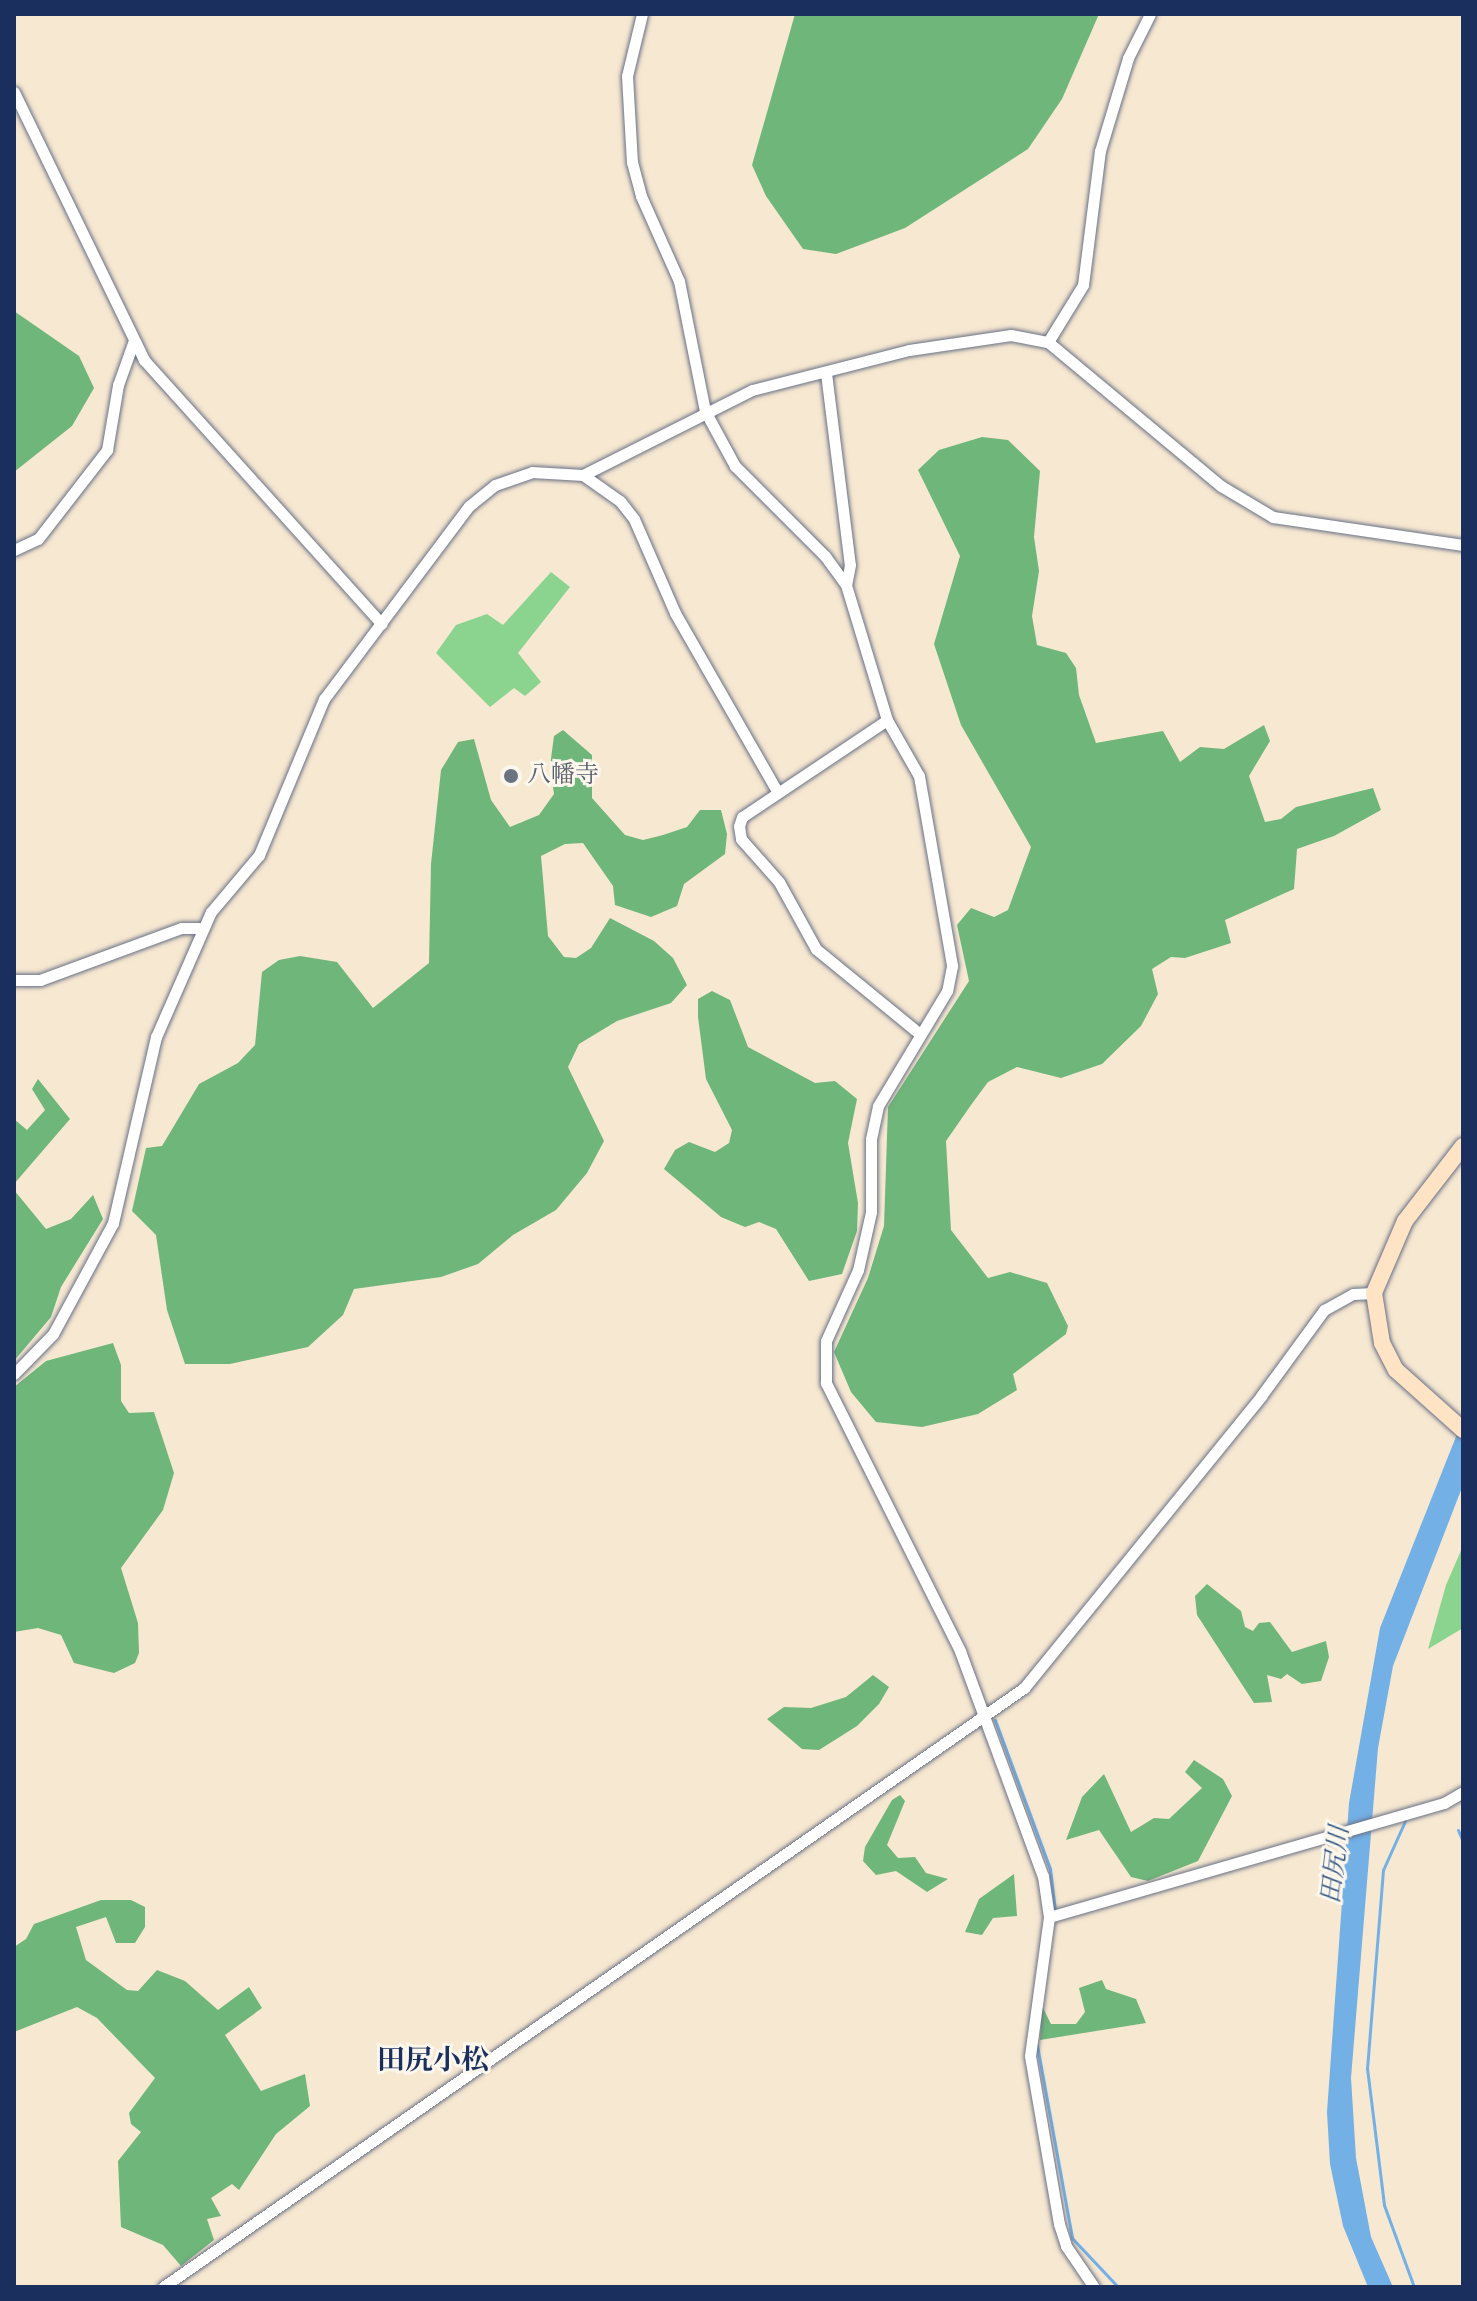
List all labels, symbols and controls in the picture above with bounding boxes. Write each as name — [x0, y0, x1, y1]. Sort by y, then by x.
place label: 八幡寺 — [527, 762, 599, 790]
marker: 八幡寺 — [502, 767, 520, 785]
water label: 田尻川 — [1316, 1824, 1356, 1906]
district label: 田尻小松 — [377, 2045, 489, 2079]

